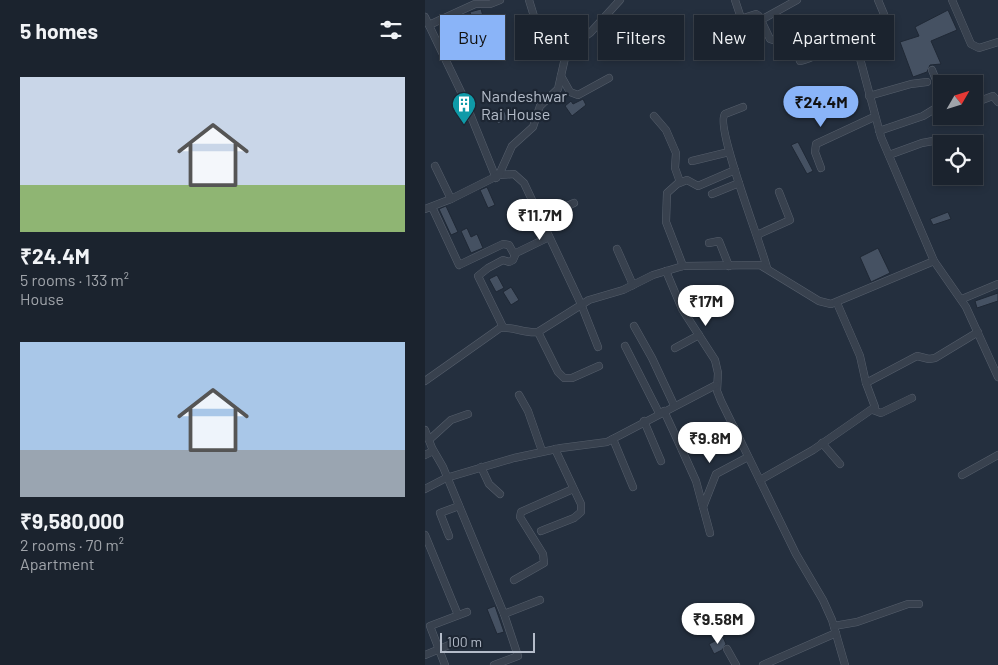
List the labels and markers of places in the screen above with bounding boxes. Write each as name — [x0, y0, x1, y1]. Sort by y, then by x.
place label: Nandeshwar Rai House — [481, 86, 567, 123]
pin: ₹24.4M — [780, 86, 862, 128]
building icon: Nandeshwar Rai House — [451, 91, 477, 125]
pin: ₹11.7M — [499, 198, 581, 241]
pin: ₹17M — [676, 284, 736, 327]
pin: ₹9.8M — [675, 422, 745, 464]
pin: ₹9.58M — [677, 602, 759, 645]

